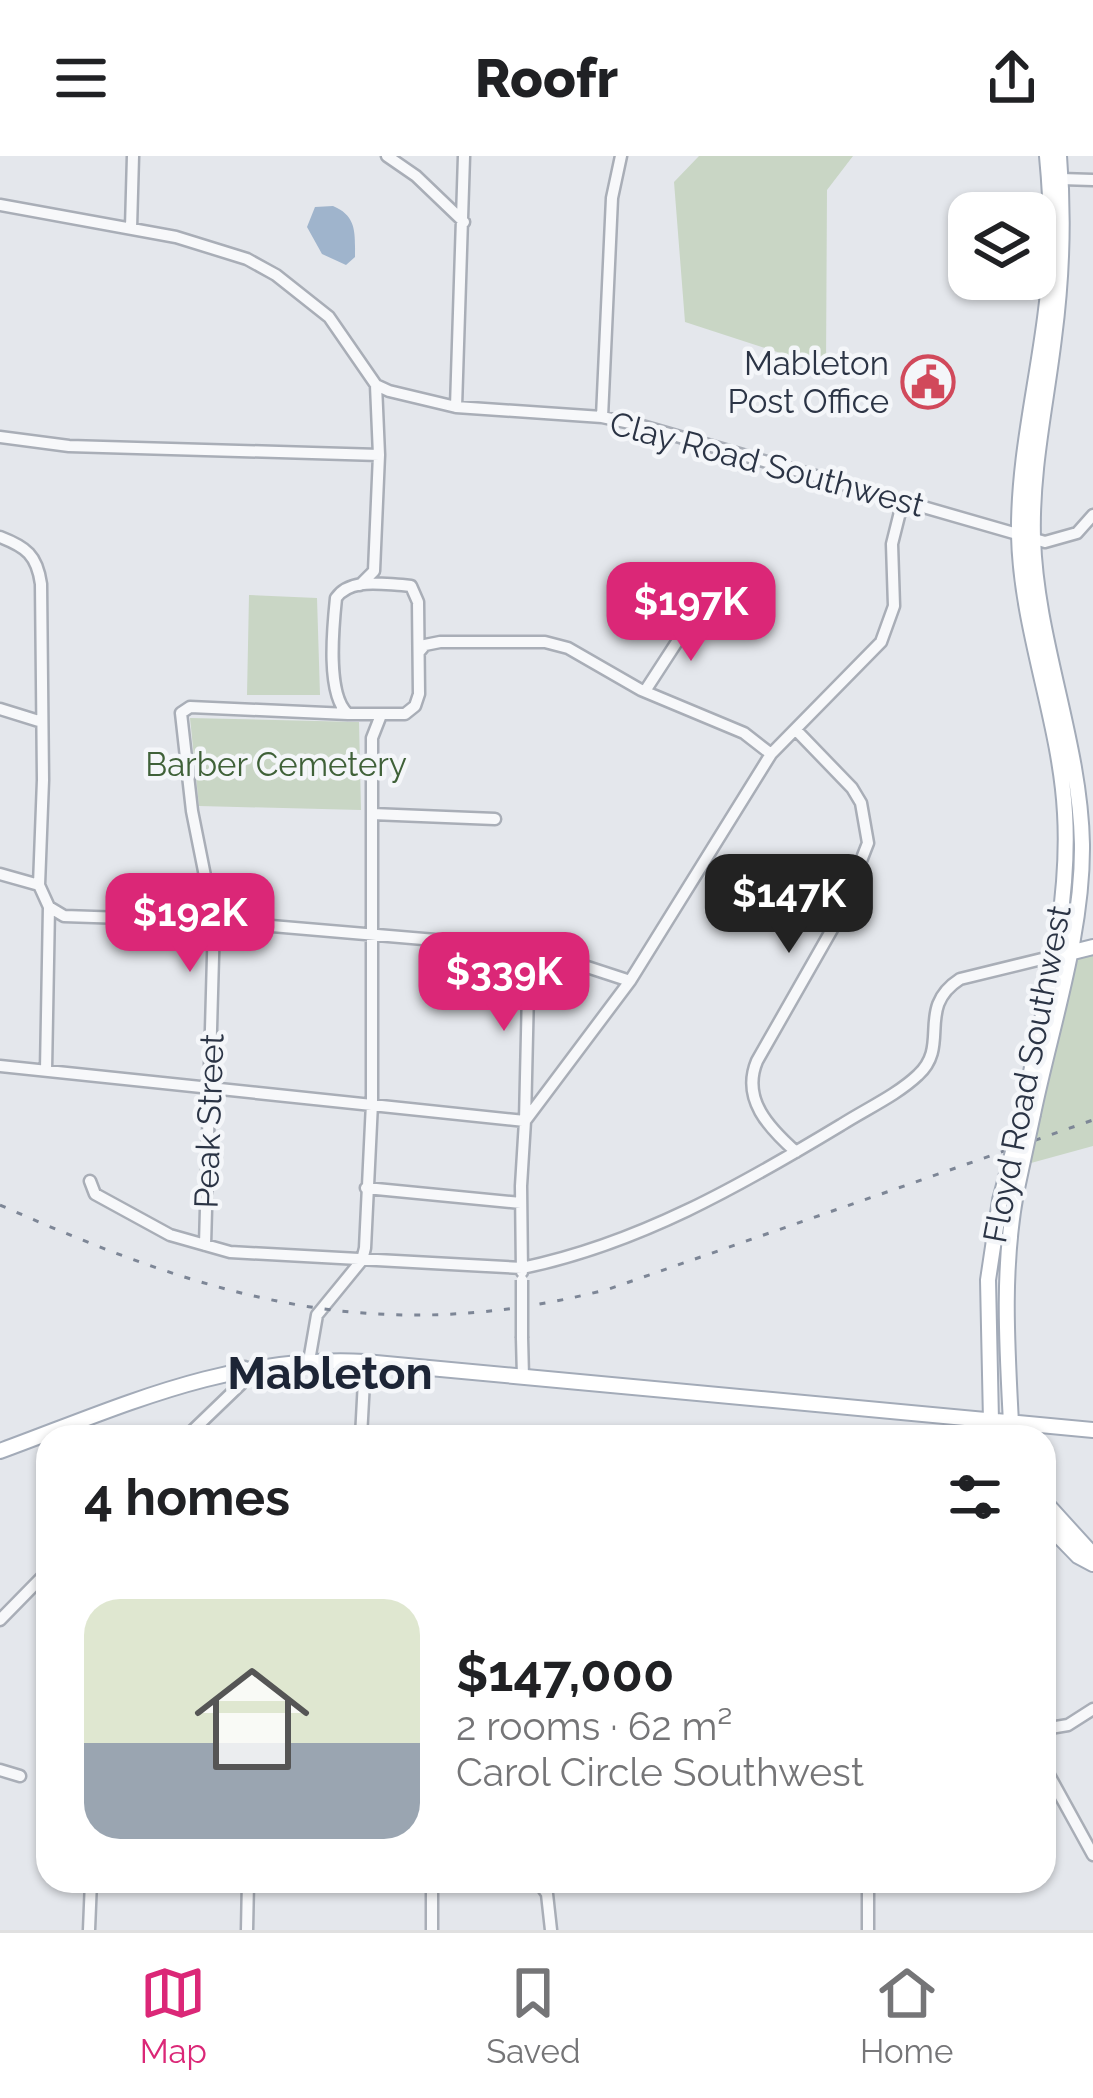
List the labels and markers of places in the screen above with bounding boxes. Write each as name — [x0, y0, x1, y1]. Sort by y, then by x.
place label: Mableton Post Office — [727, 344, 889, 421]
public building icon: Mableton Post Office — [900, 354, 956, 410]
pin: $197K — [607, 562, 775, 664]
pin: $147K — [705, 854, 873, 956]
pin: $192K — [106, 873, 274, 975]
pin: $339K — [420, 932, 588, 1034]

